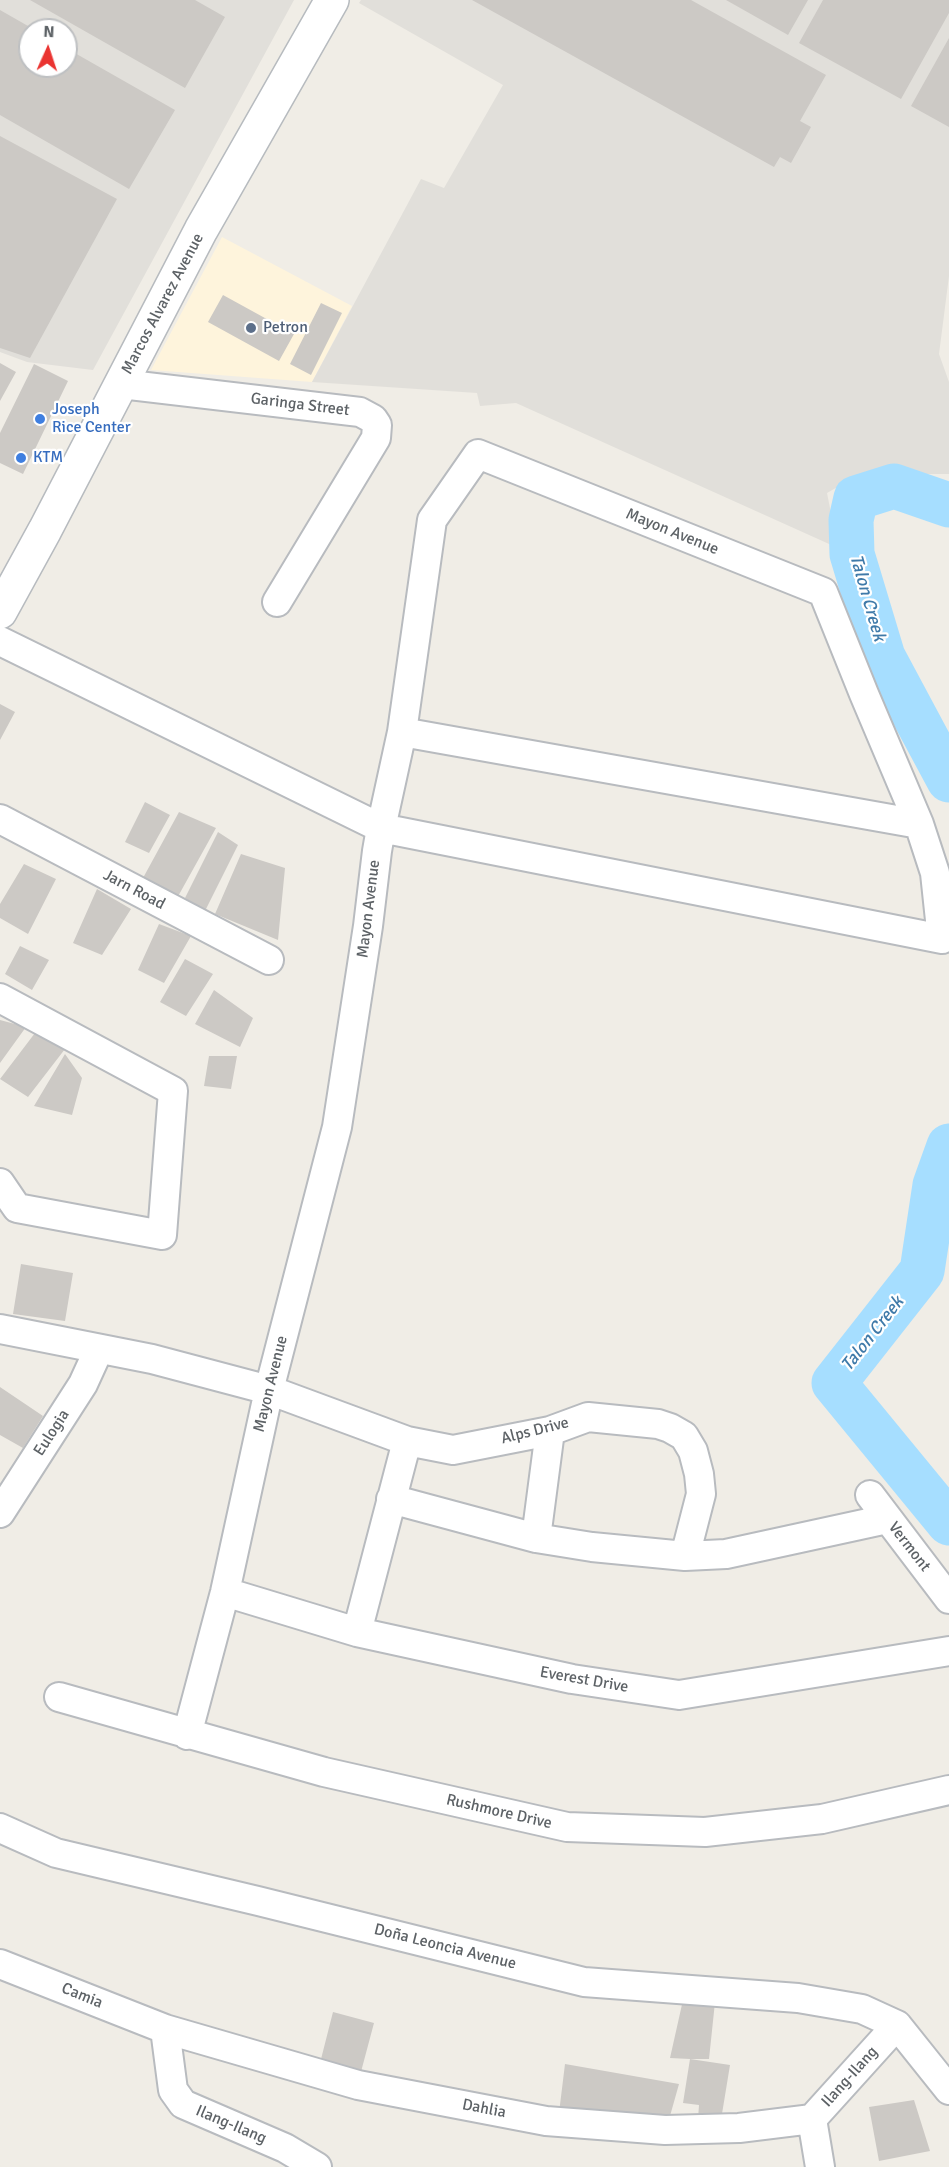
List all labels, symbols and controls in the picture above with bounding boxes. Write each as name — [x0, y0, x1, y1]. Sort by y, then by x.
north arrow — [18, 18, 78, 78]
text: N — [43, 22, 55, 42]
street label: Marcos Alvarez Avenue — [118, 230, 208, 378]
place label: Petron — [263, 318, 308, 338]
marker: Petron — [244, 321, 258, 335]
street label: Garinga Street — [250, 389, 350, 421]
place label: Joseph Rice Center — [52, 400, 131, 438]
marker: Joseph Rice Center — [33, 412, 47, 426]
place label: KTM — [33, 448, 63, 468]
marker: KTM — [14, 451, 28, 465]
street label: Mayon Avenue — [623, 505, 721, 559]
water label: Talon Creek — [844, 552, 890, 644]
street label: Mayon Avenue — [353, 859, 385, 959]
street label: Jarn Road — [100, 866, 168, 914]
water label: Talon Creek — [837, 1292, 909, 1376]
street label: Mayon Avenue — [250, 1334, 292, 1434]
street label: Eulogia — [30, 1406, 74, 1460]
street label: Alps Drive — [499, 1413, 571, 1449]
street label: Vermont — [884, 1518, 934, 1576]
street label: Everest Drive — [538, 1663, 630, 1697]
street label: Rushmore Drive — [444, 1791, 554, 1833]
street label: Doña Leoncia Avenue — [372, 1920, 518, 1974]
street label: Camia — [59, 1979, 105, 2013]
street label: Ilang-Ilang — [818, 2043, 882, 2111]
street label: Dahlia — [461, 2095, 507, 2123]
street label: Ilang-Ilang — [193, 2102, 269, 2148]

